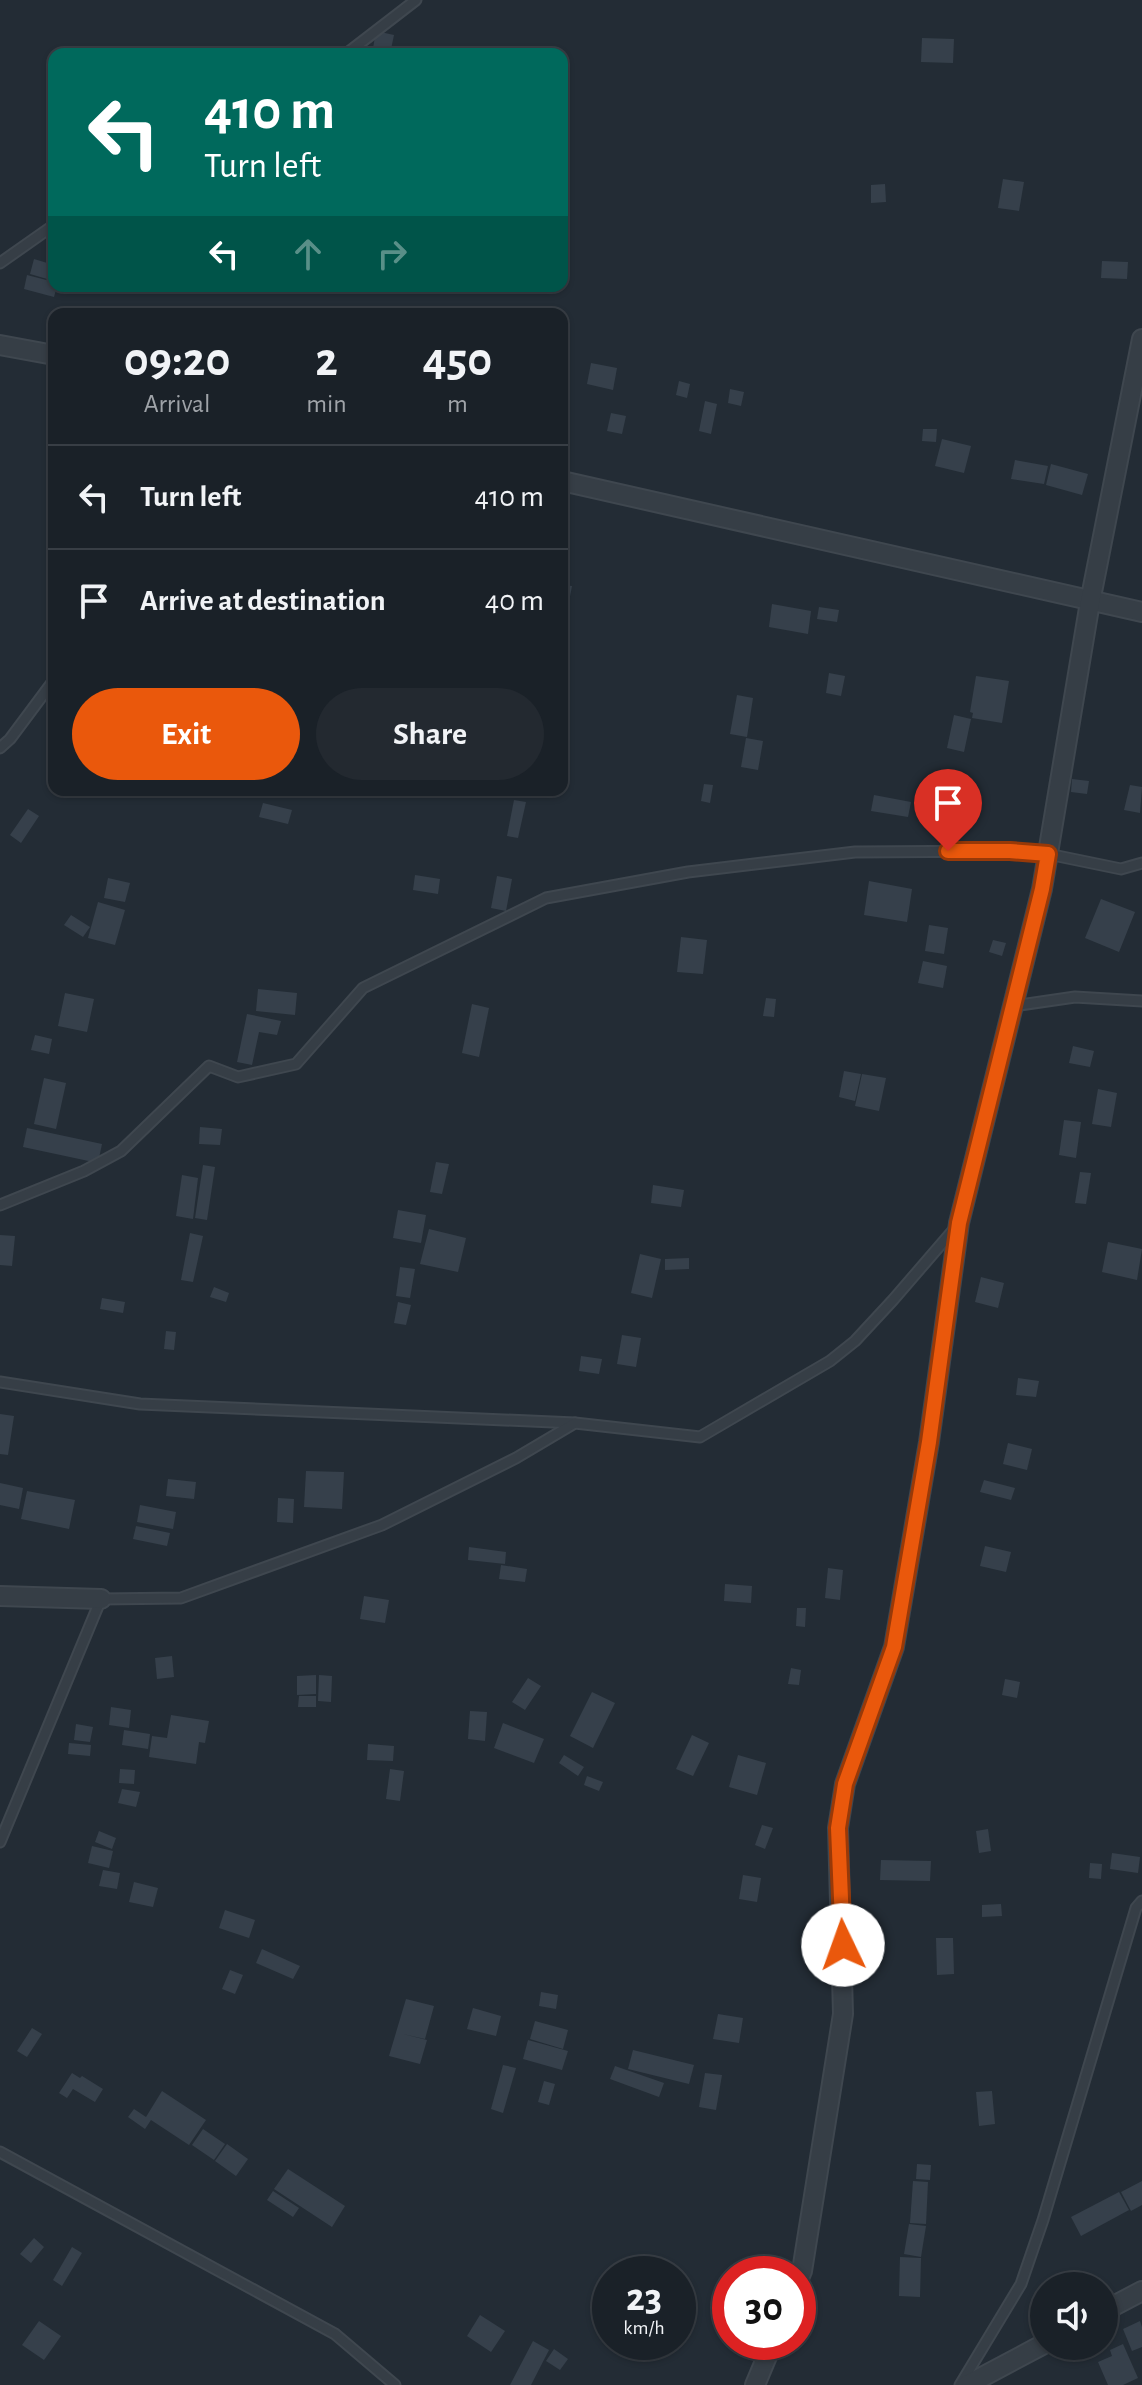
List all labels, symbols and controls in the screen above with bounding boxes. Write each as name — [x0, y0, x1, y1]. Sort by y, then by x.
icon: left — [72, 80, 176, 184]
text: 410 m — [204, 83, 335, 139]
text: Turn left — [204, 148, 321, 184]
icon: left — [202, 232, 246, 276]
icon: ahead — [286, 232, 330, 276]
icon: right — [370, 232, 414, 276]
text: 09:20 — [124, 337, 231, 385]
text: 2 — [315, 337, 338, 385]
text: 450 — [422, 337, 492, 385]
text: Arrival — [144, 391, 211, 417]
text: min — [306, 391, 347, 417]
text: m — [447, 391, 468, 417]
icon: left — [72, 475, 116, 519]
text: Turn left — [140, 482, 241, 512]
text: 410 m — [474, 482, 544, 512]
icon: arrive — [72, 579, 116, 623]
text: Arrive at destination — [140, 586, 386, 616]
text: 40 m — [485, 586, 544, 616]
button: Exit — [72, 688, 300, 780]
button: Share — [316, 688, 544, 780]
pin — [914, 769, 982, 851]
icon: arrive — [926, 781, 970, 825]
position arrow — [801, 1903, 885, 1987]
speed limit sign: 30 — [712, 2256, 816, 2360]
map controls — [1030, 2272, 1118, 2360]
button: sound — [1030, 2272, 1118, 2360]
text: 23 — [626, 2278, 662, 2318]
text: km/h — [623, 2318, 665, 2338]

